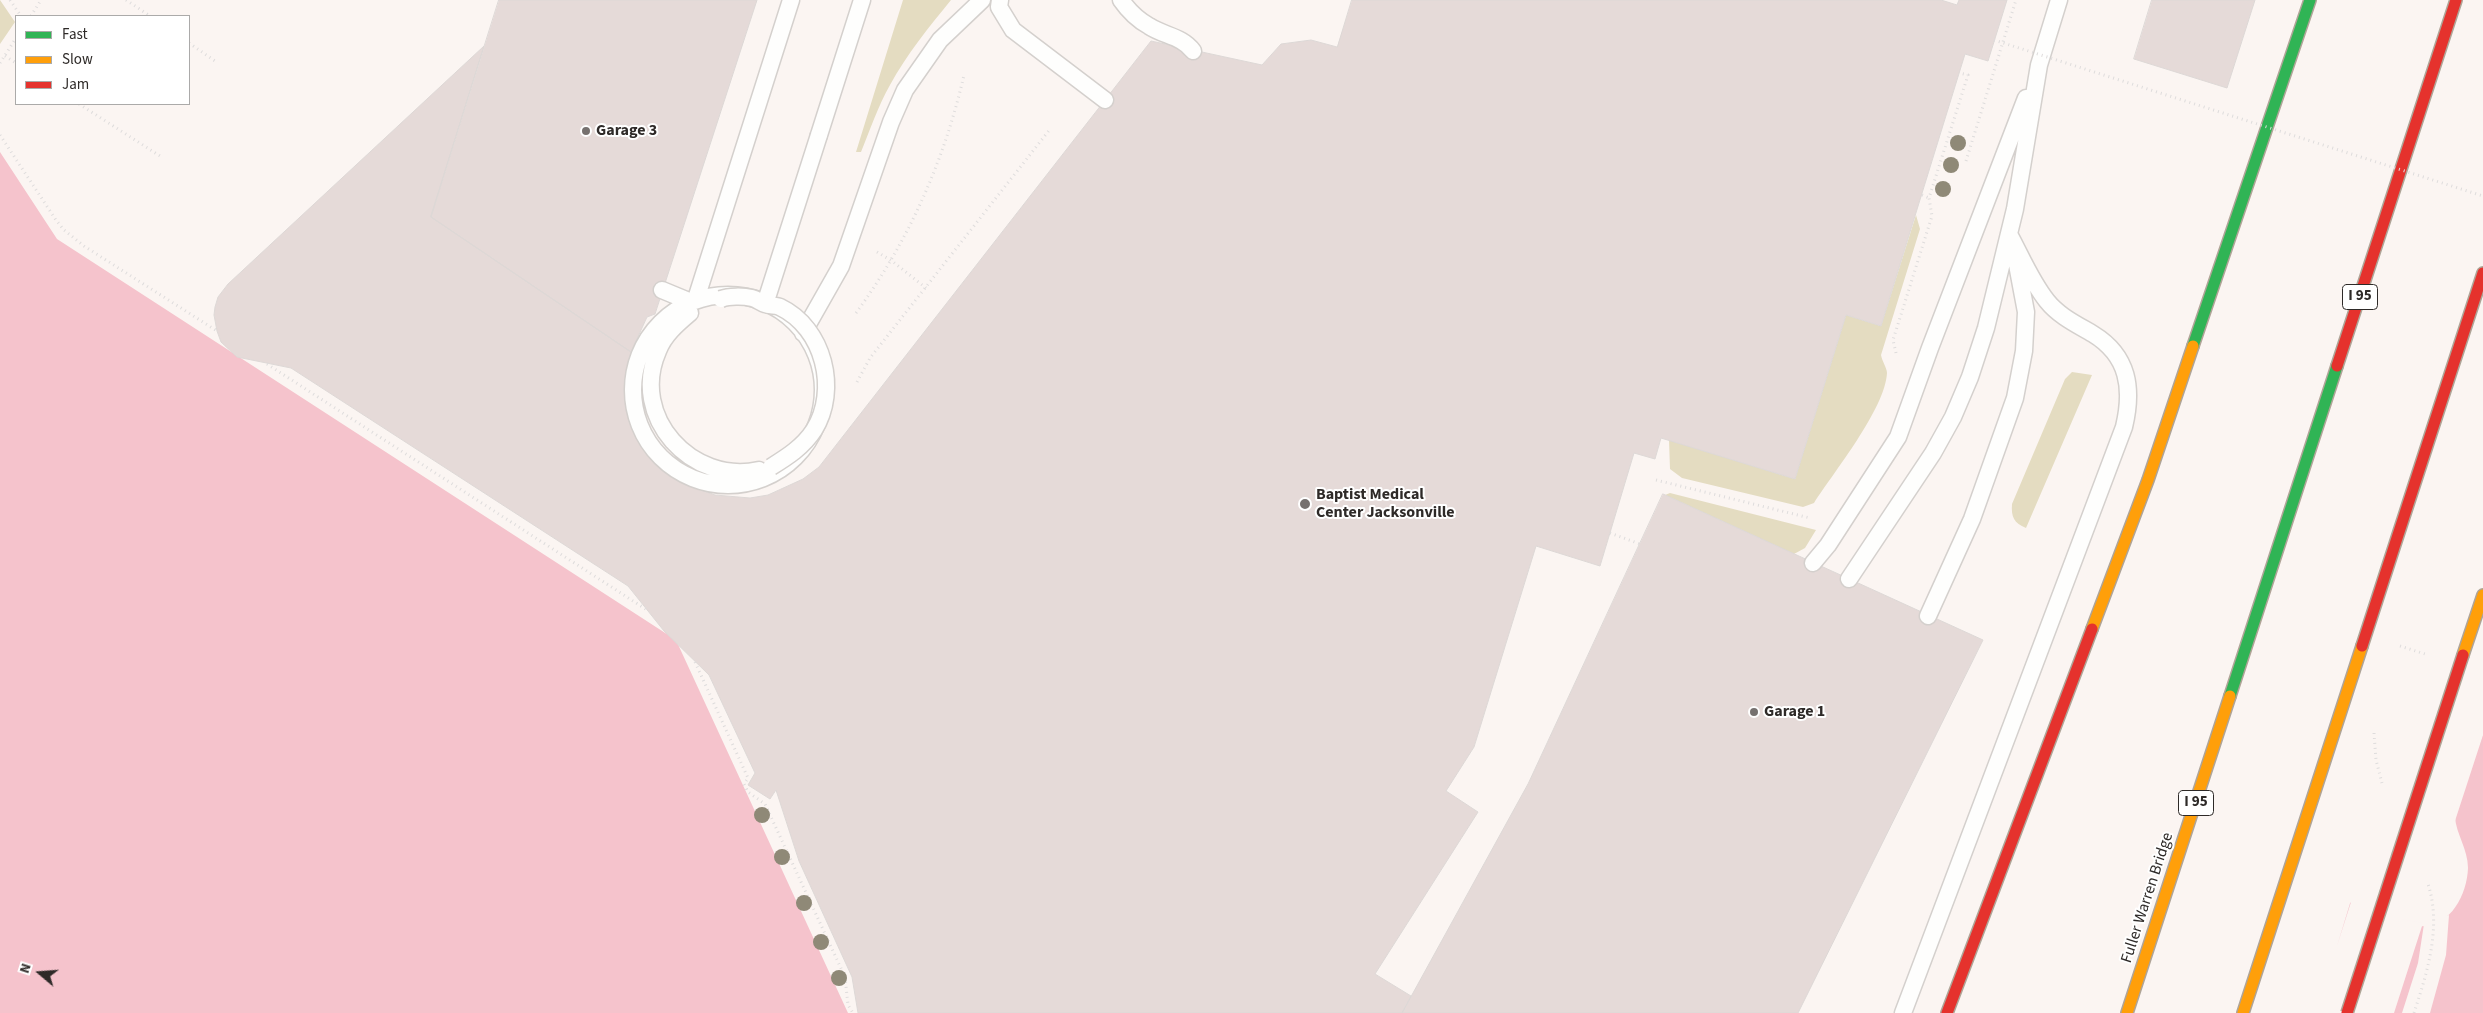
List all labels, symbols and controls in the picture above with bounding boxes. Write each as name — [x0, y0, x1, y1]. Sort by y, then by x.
legend — [15, 15, 190, 105]
text: Fast — [62, 24, 88, 45]
text: Slow — [62, 49, 93, 70]
text: Jam — [62, 74, 89, 95]
place label: Garage 3 — [596, 121, 657, 141]
marker: Garage 3 — [580, 125, 592, 137]
road number: I 95 — [2342, 284, 2378, 310]
place label: Baptist Medical Center Jacksonville — [1316, 485, 1455, 523]
marker: Baptist Medical Center Jacksonville — [1298, 497, 1312, 511]
place label: Garage 1 — [1764, 702, 1825, 722]
marker: Garage 1 — [1748, 706, 1760, 718]
road number: I 95 — [2178, 790, 2214, 816]
street label: Fuller Warren Bridge — [2118, 830, 2178, 966]
north arrow — [15, 948, 65, 998]
text: N — [15, 961, 37, 976]

